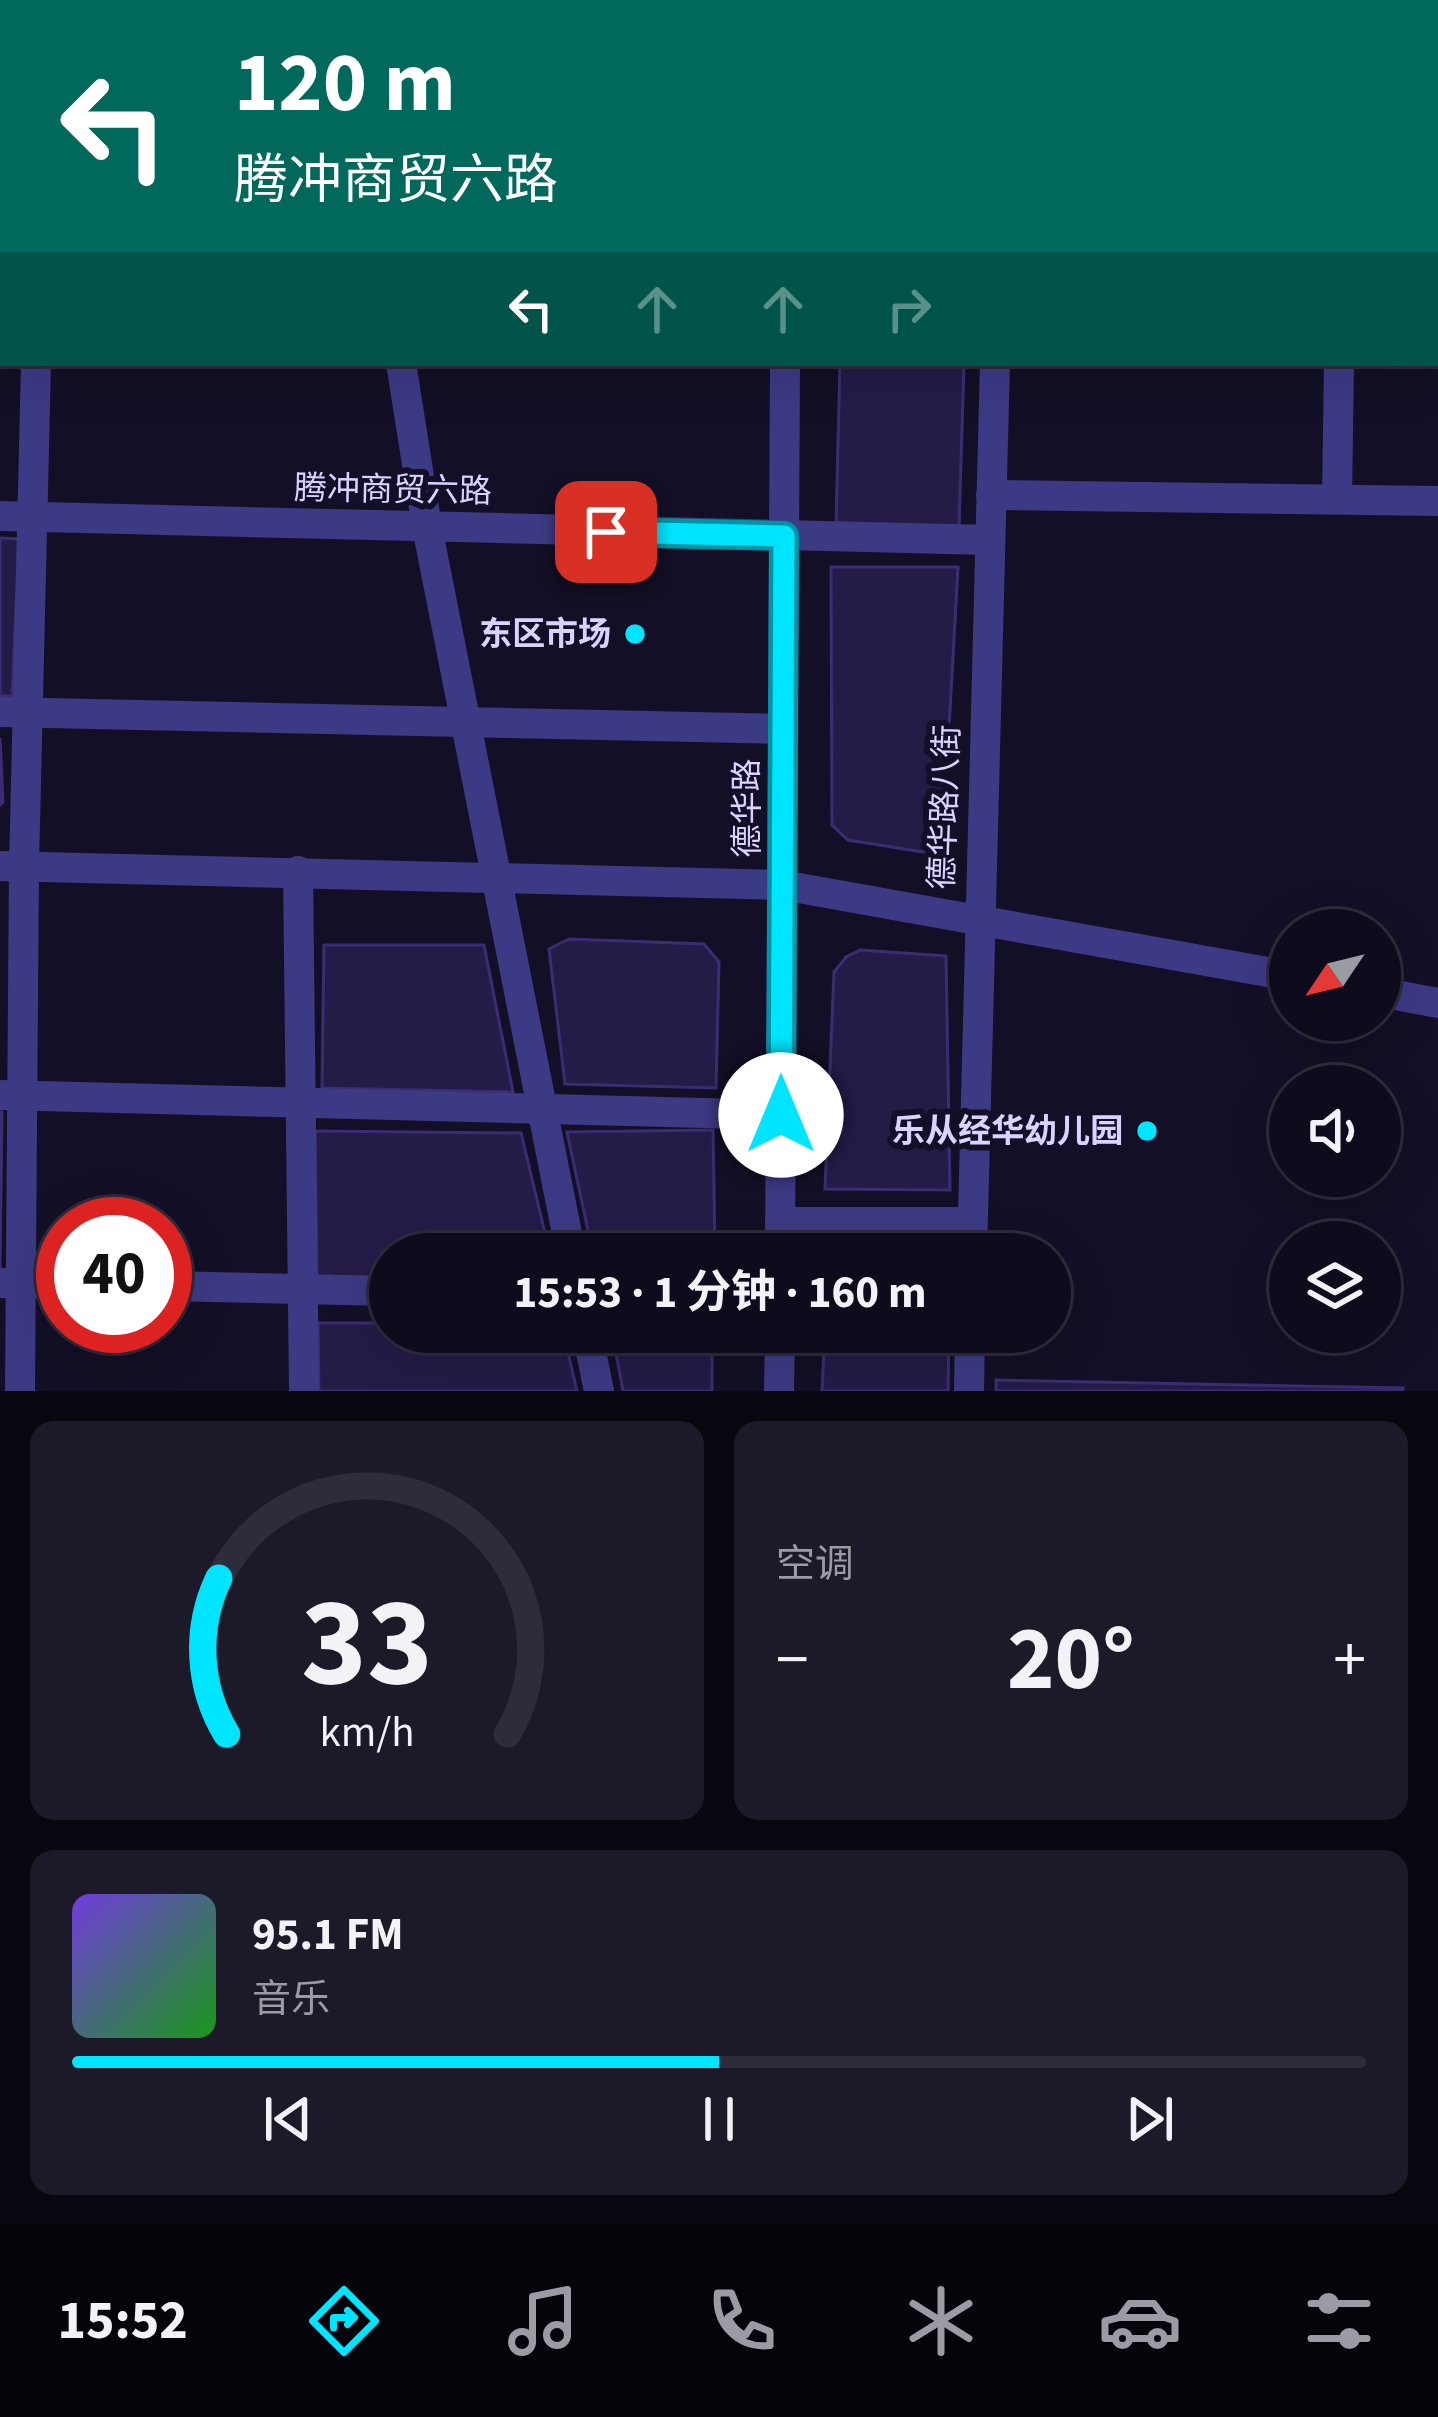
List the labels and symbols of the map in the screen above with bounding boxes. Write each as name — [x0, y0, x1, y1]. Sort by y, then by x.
street label: 腾冲商贸六路 — [294, 465, 492, 515]
pin — [555, 481, 657, 583]
place label: 东区市场 — [479, 611, 611, 658]
marker: 东区市场 — [622, 621, 648, 647]
street label: 德华路八街 — [919, 724, 971, 890]
street label: 德华路 — [724, 759, 771, 858]
north arrow — [1269, 909, 1401, 1041]
position arrow — [718, 1052, 844, 1178]
place label: 乐从经华幼儿园 — [892, 1108, 1123, 1155]
marker: 乐从经华幼儿园 — [1134, 1118, 1160, 1144]
speed limit sign: 40 — [36, 1197, 192, 1353]

